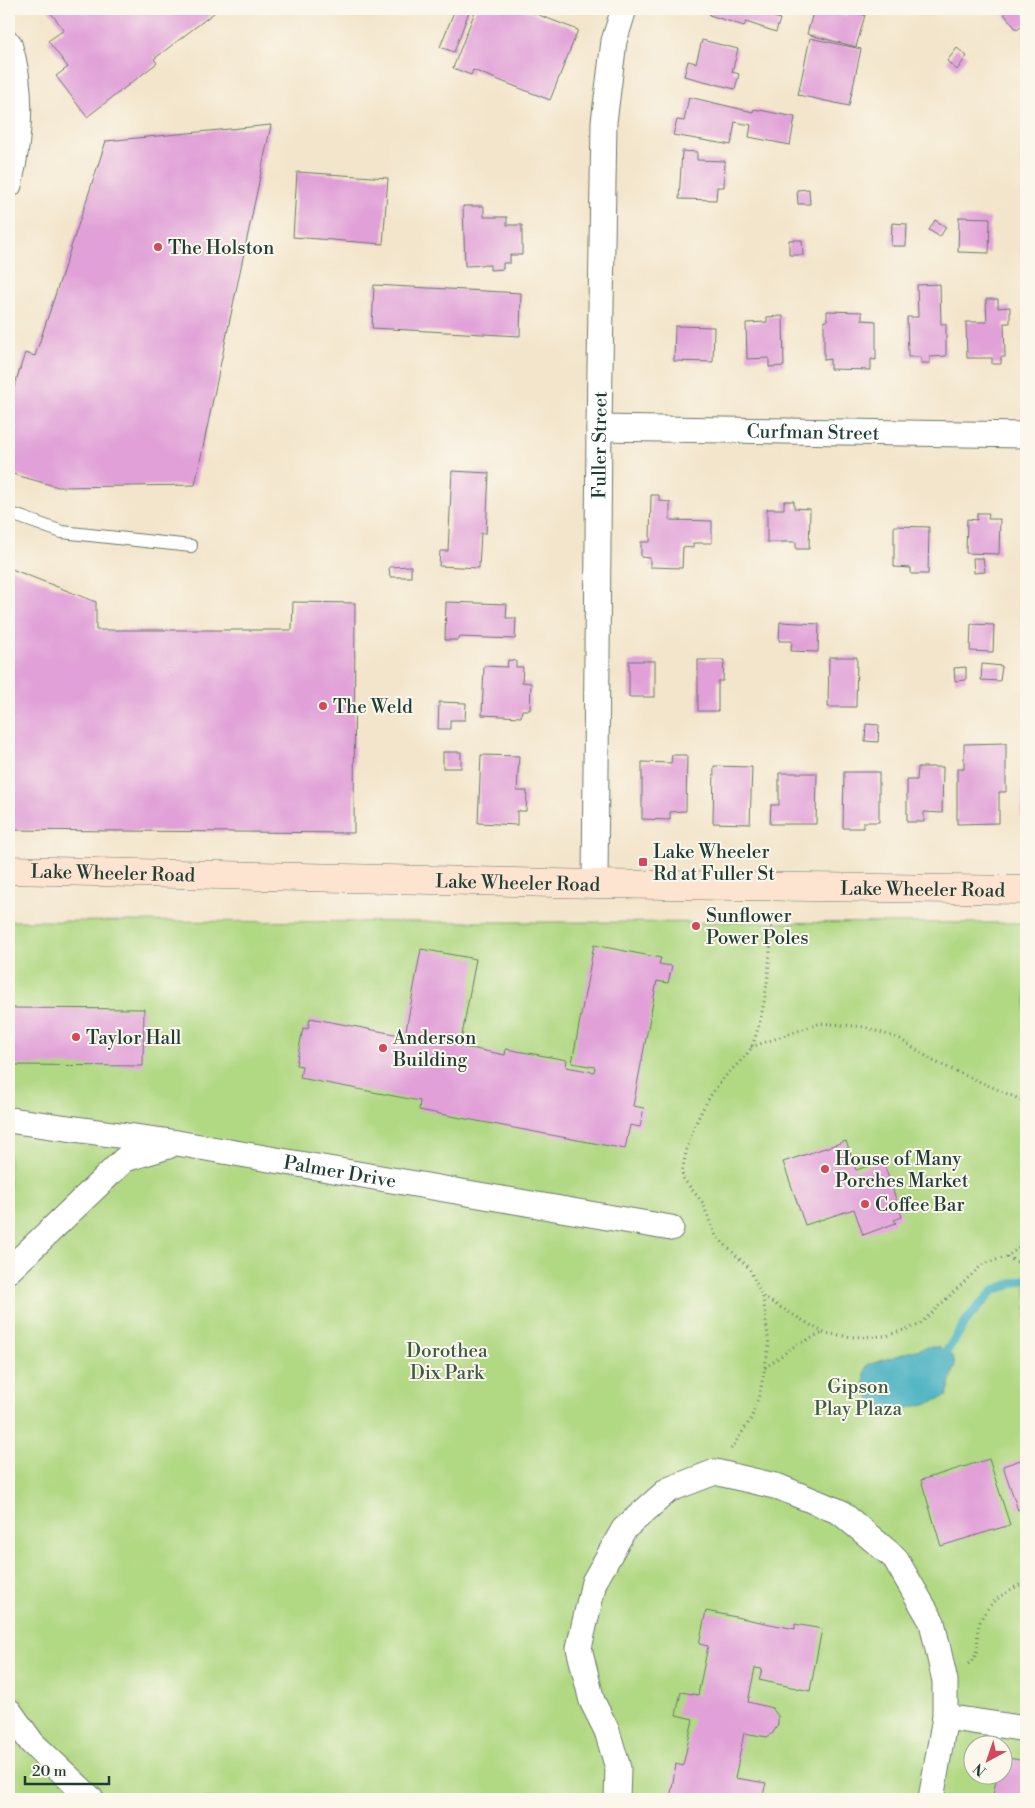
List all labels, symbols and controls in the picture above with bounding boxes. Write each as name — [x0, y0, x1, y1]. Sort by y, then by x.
place label: The Holston — [168, 236, 274, 260]
marker: The Holston — [152, 241, 164, 253]
street label: Fuller Street — [587, 391, 613, 499]
street label: Curfman Street — [746, 419, 880, 446]
place label: The Weld — [333, 695, 413, 719]
marker: The Weld — [317, 700, 329, 712]
place label: Lake Wheeler Rd at Fuller St — [653, 840, 775, 886]
marker: Lake Wheeler Rd at Fuller St — [637, 856, 649, 868]
street label: Lake Wheeler Road — [30, 860, 196, 887]
street label: Lake Wheeler Road — [435, 869, 601, 897]
street label: Lake Wheeler Road — [840, 876, 1006, 903]
place label: Sunflower Power Poles — [706, 904, 809, 950]
marker: Sunflower Power Poles — [690, 920, 702, 932]
place label: Taylor Hall — [86, 1026, 182, 1050]
place label: Anderson Building — [392, 1026, 476, 1072]
marker: Taylor Hall — [70, 1031, 82, 1043]
marker: Anderson Building — [377, 1042, 389, 1054]
place label: House of Many Porches Market — [835, 1147, 969, 1193]
street label: Palmer Drive — [282, 1151, 398, 1194]
marker: House of Many Porches Market — [819, 1163, 831, 1175]
place label: Coffee Bar — [875, 1193, 965, 1217]
marker: Coffee Bar — [859, 1198, 871, 1210]
park label: Dorothea Dix Park — [406, 1339, 488, 1385]
park label: Gipson Play Plaza — [814, 1375, 902, 1421]
north arrow — [962, 1736, 1012, 1786]
scale bar — [25, 1753, 109, 1785]
text: N — [970, 1759, 990, 1780]
text: 20 m — [32, 1762, 67, 1781]

